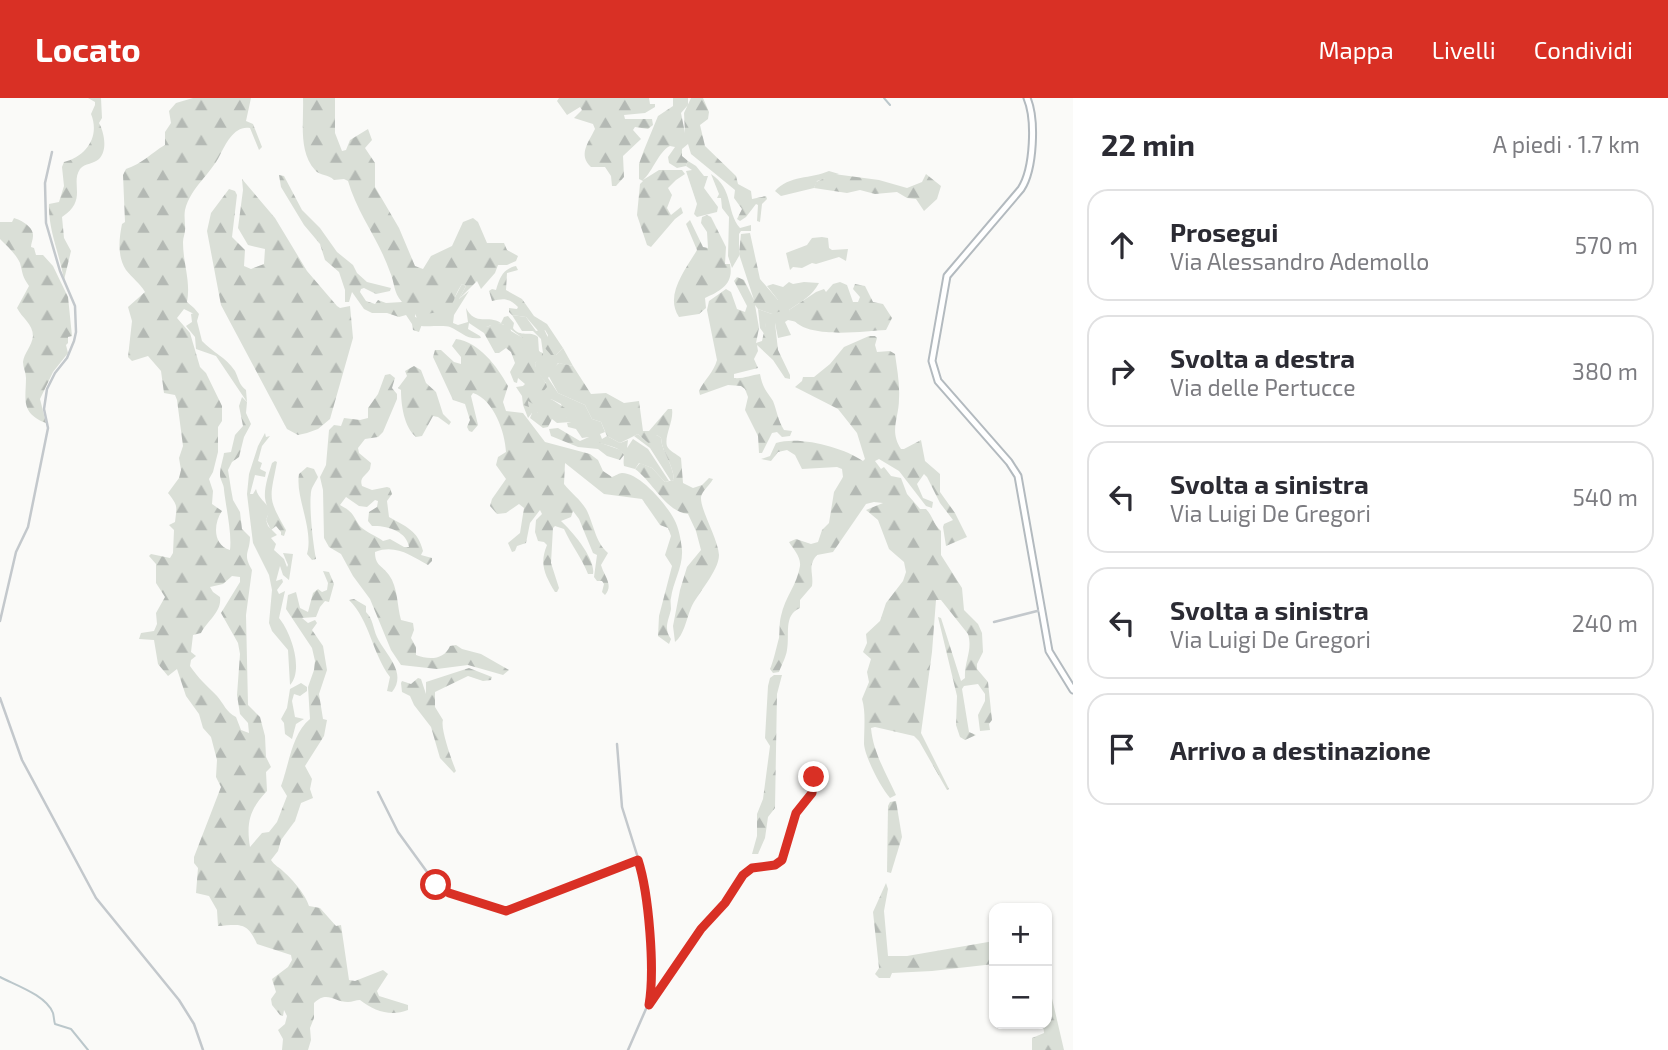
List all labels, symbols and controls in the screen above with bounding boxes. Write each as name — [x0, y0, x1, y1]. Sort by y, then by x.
text: Locato — [35, 29, 141, 69]
text: Mappa — [1318, 35, 1394, 64]
text: Livelli — [1432, 35, 1496, 64]
text: Condividi — [1534, 35, 1633, 64]
text: 22 min — [1101, 126, 1195, 162]
text: A piedi · 1.7 km — [1493, 130, 1640, 158]
text: Prosegui — [1170, 216, 1278, 247]
icon: ahead — [1103, 226, 1141, 264]
text: 570 m — [1575, 231, 1638, 259]
text: Via Alessandro Ademollo — [1170, 247, 1429, 275]
text: Svolta a destra — [1170, 342, 1355, 373]
icon: right — [1103, 352, 1141, 390]
text: 380 m — [1572, 357, 1638, 385]
text: Via delle Pertucce — [1170, 373, 1356, 401]
text: Svolta a sinistra — [1170, 468, 1369, 499]
icon: left — [1103, 478, 1141, 516]
text: 540 m — [1572, 483, 1638, 511]
text: Via Luigi De Gregori — [1170, 499, 1371, 527]
text: Svolta a sinistra — [1170, 594, 1369, 625]
icon: left — [1103, 604, 1141, 642]
text: 240 m — [1572, 609, 1638, 637]
text: Via Luigi De Gregori — [1170, 625, 1371, 653]
icon: arrive — [1103, 730, 1141, 768]
text: Arrivo a destinazione — [1170, 734, 1431, 765]
route end — [798, 761, 829, 792]
route start — [420, 869, 451, 900]
map controls — [989, 903, 1052, 1029]
button: + — [989, 903, 1052, 966]
button: − — [989, 966, 1052, 1029]

